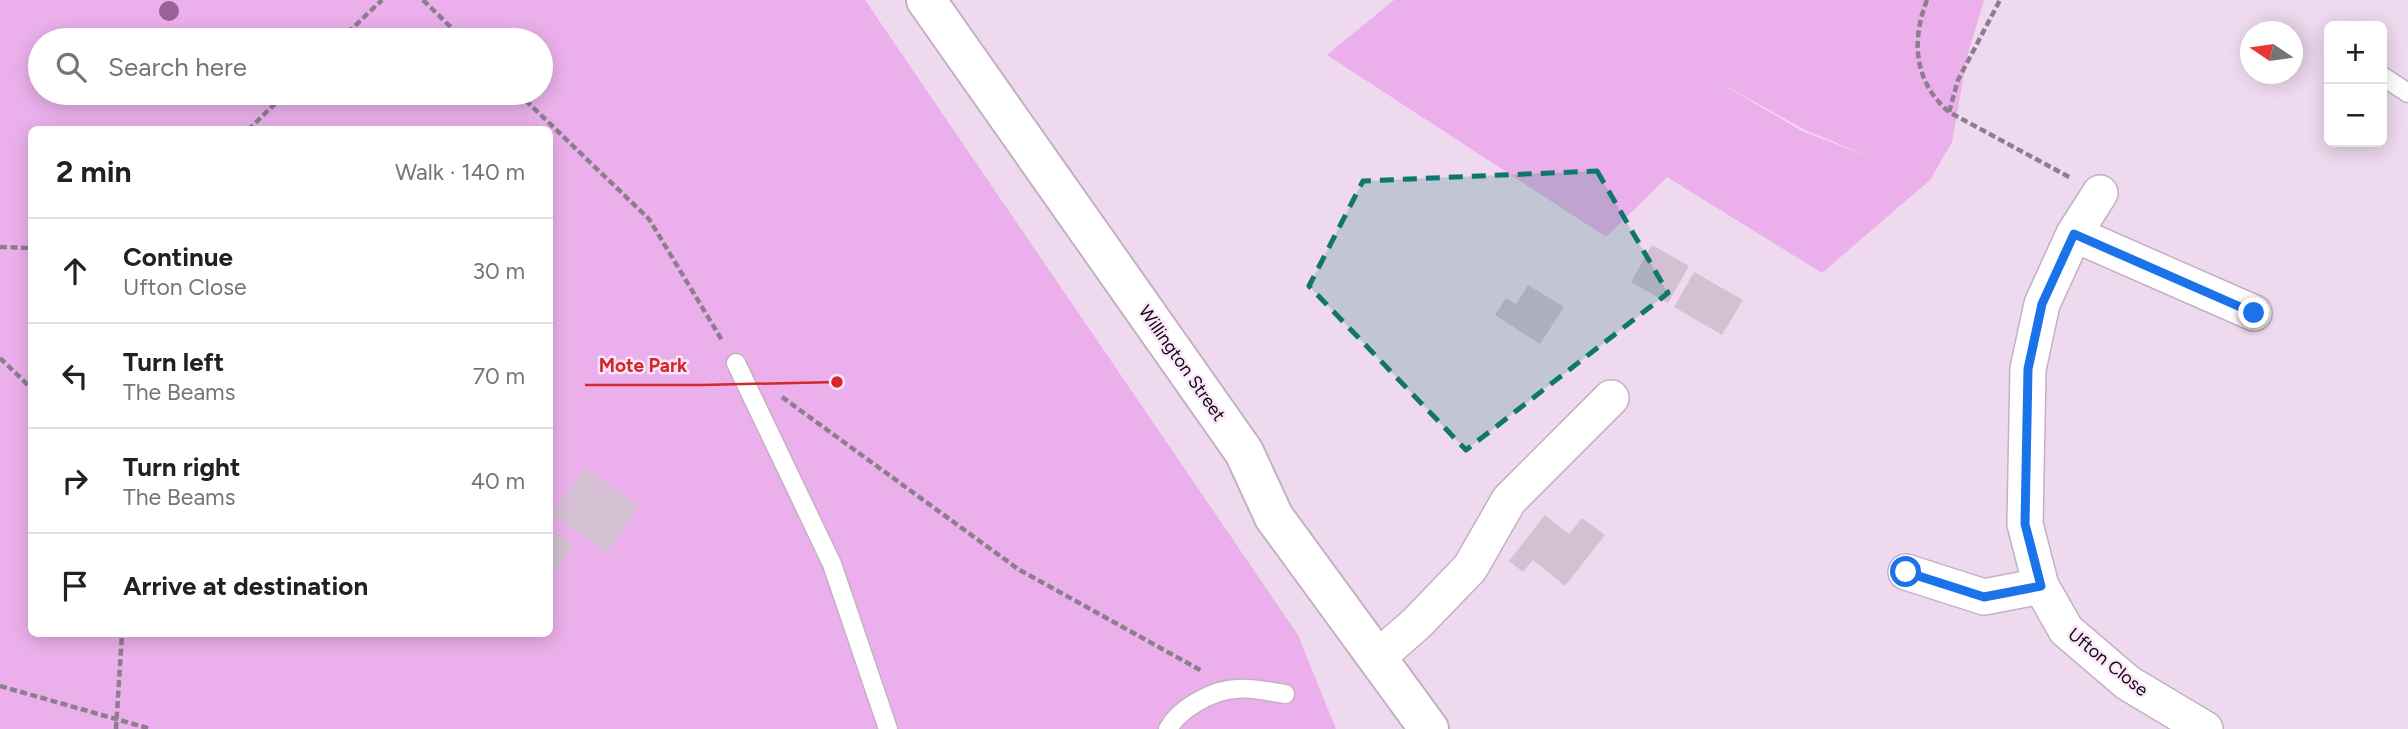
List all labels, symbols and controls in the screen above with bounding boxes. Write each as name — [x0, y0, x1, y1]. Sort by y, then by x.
north arrow — [2240, 21, 2303, 84]
map controls — [2324, 21, 2387, 147]
button: + — [2324, 21, 2387, 84]
search box — [28, 28, 553, 105]
icon: search — [52, 48, 90, 86]
text: Search here — [108, 51, 247, 83]
button: − — [2324, 84, 2387, 147]
text: 2 min — [56, 153, 132, 190]
text: Walk · 140 m — [395, 158, 525, 186]
text: Continue — [123, 241, 233, 273]
icon: ahead — [56, 252, 94, 290]
text: 30 m — [472, 257, 525, 285]
text: Ufton Close — [123, 273, 247, 301]
route end — [2238, 297, 2269, 328]
street label: Willington Street — [1134, 301, 1230, 425]
callout: Mote Park — [585, 345, 701, 385]
text: Turn left — [123, 346, 224, 378]
text: Mote Park — [599, 354, 688, 377]
icon: left — [56, 357, 94, 395]
text: 70 m — [473, 362, 525, 390]
text: The Beams — [123, 378, 235, 406]
text: Turn right — [123, 451, 240, 483]
icon: right — [56, 462, 94, 500]
text: 40 m — [471, 467, 525, 495]
text: The Beams — [123, 483, 235, 511]
route start — [1890, 556, 1921, 587]
icon: arrive — [56, 567, 94, 605]
text: Arrive at destination — [123, 570, 368, 602]
street label: Ufton Close — [2064, 623, 2153, 701]

